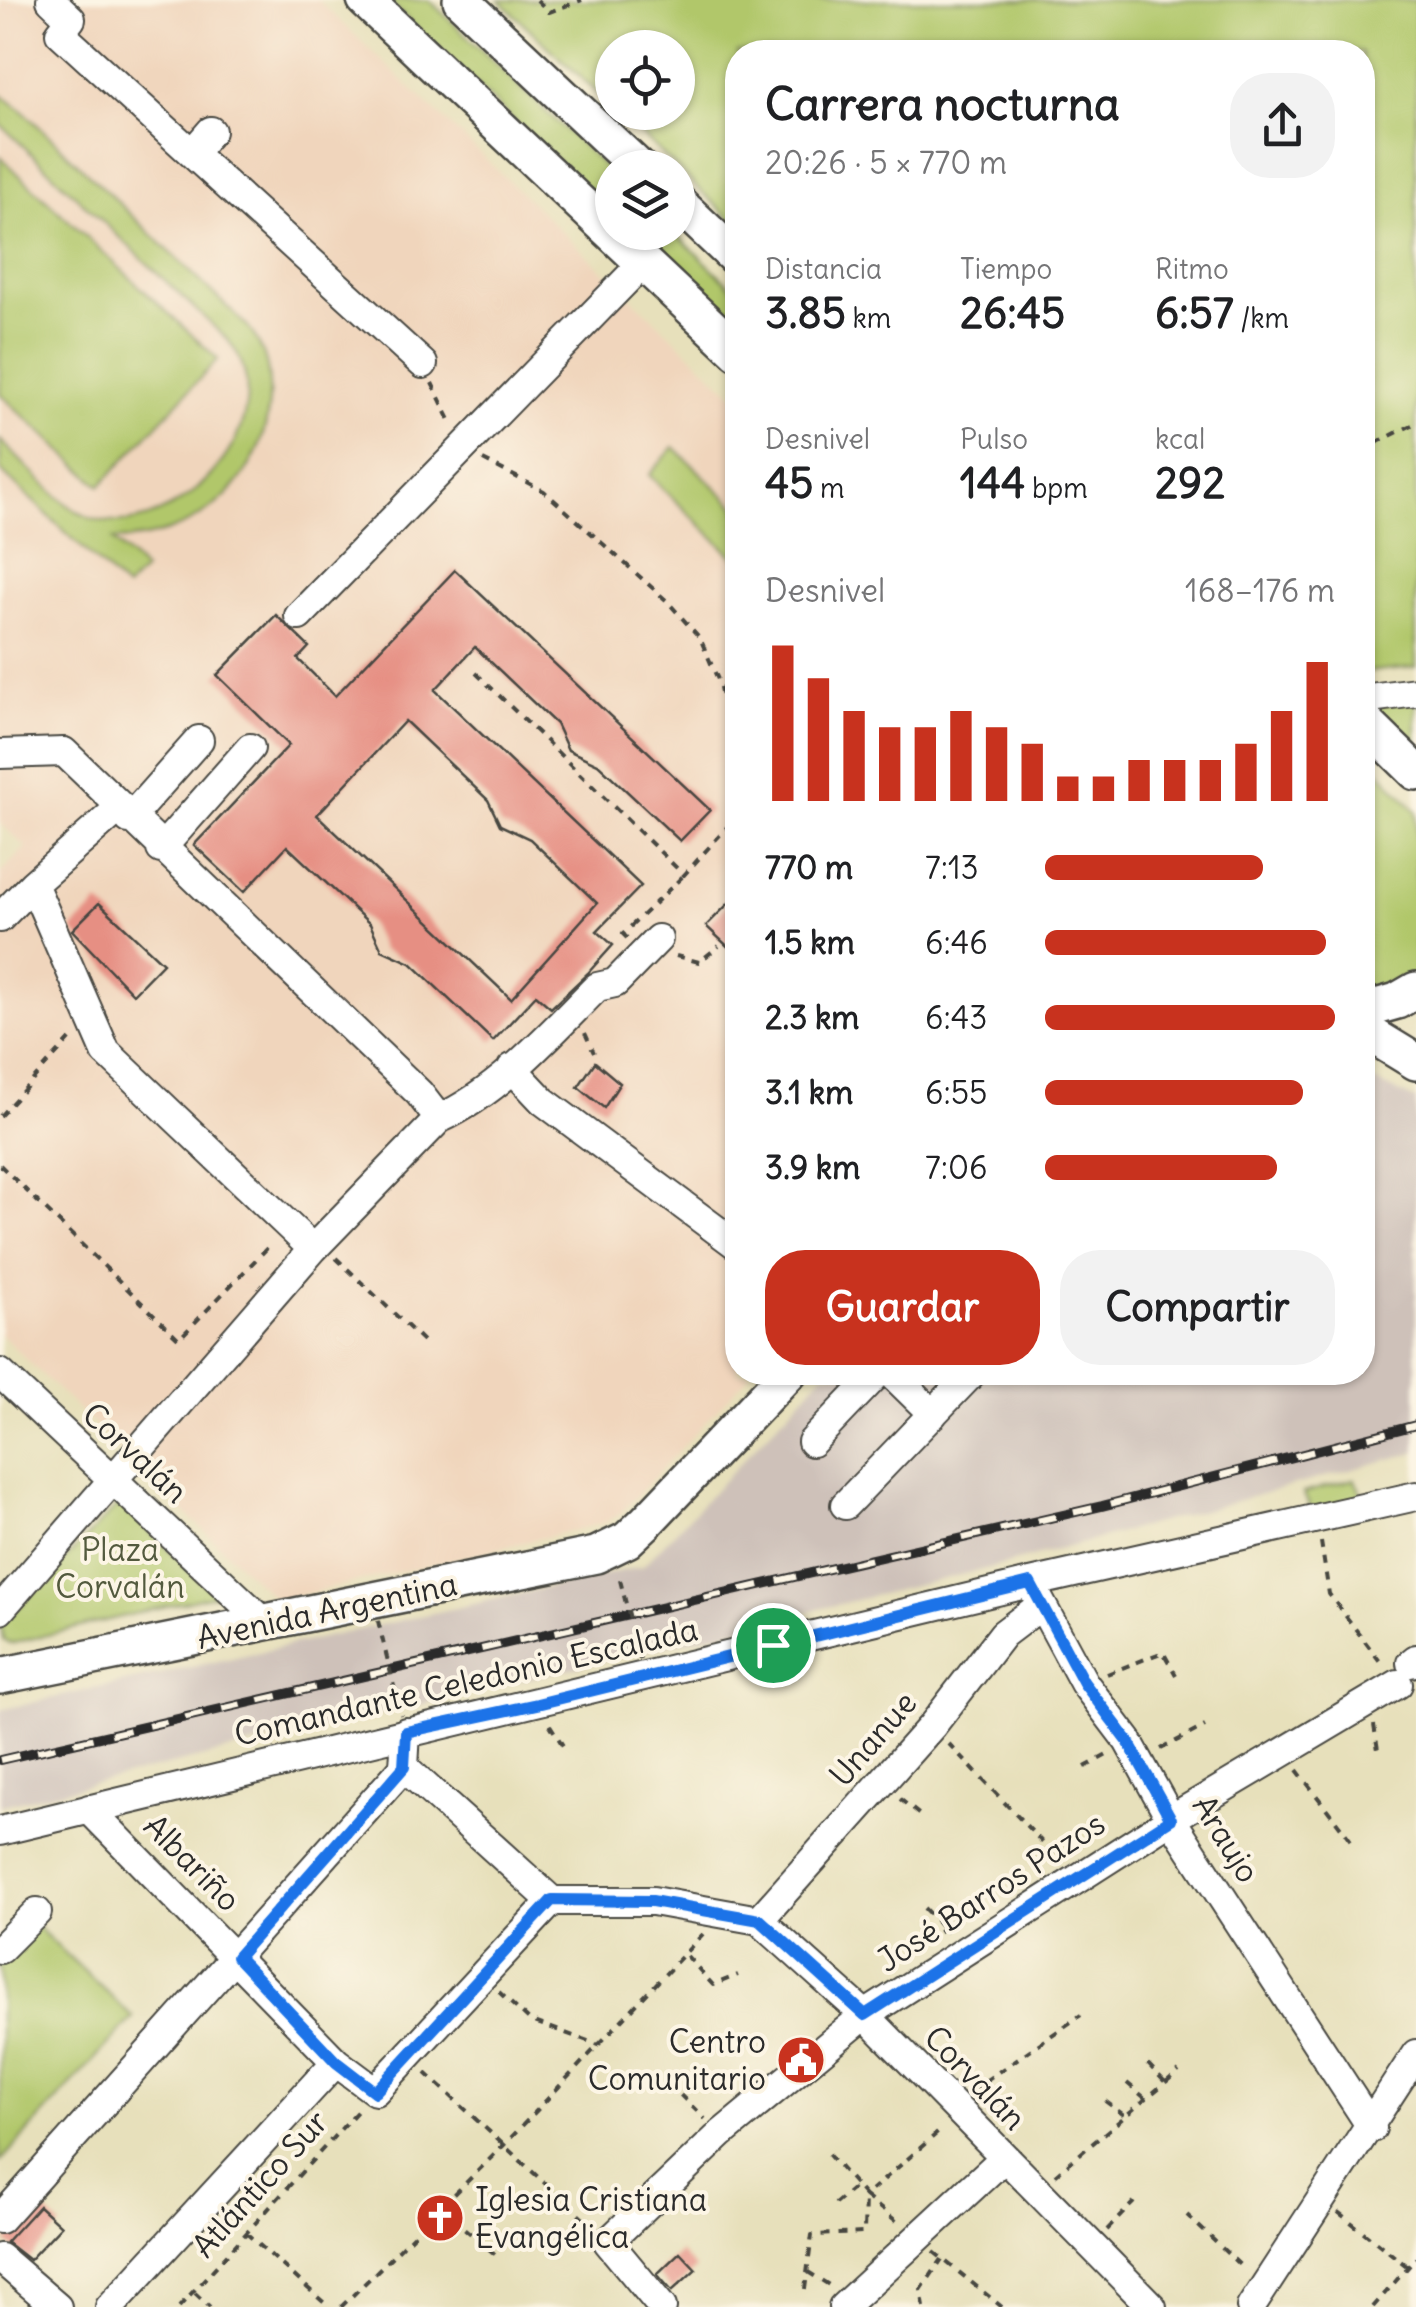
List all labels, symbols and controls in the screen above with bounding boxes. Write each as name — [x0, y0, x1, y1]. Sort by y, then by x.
map controls — [595, 30, 695, 250]
button: locate — [595, 30, 695, 130]
button: share — [1230, 73, 1335, 178]
text: Carrera nocturna — [765, 76, 1120, 132]
text: 20:26 · 5 × 770 m — [765, 142, 1007, 183]
button: layers — [595, 150, 695, 250]
text: Distancia — [765, 251, 882, 287]
text: Tiempo — [960, 251, 1052, 287]
text: Ritmo — [1155, 251, 1229, 287]
text: 3.85 — [765, 287, 846, 339]
text: 26:45 — [960, 287, 1065, 339]
text: 6:57 — [1155, 287, 1233, 339]
text: km — [846, 300, 891, 336]
text: /km — [1233, 300, 1289, 336]
text: Desnivel — [765, 421, 870, 457]
text: Pulso — [960, 421, 1028, 457]
text: kcal — [1155, 421, 1205, 457]
text: 45 — [765, 457, 813, 509]
text: 144 — [960, 457, 1025, 509]
text: 292 — [1155, 457, 1225, 509]
text: m — [813, 470, 845, 506]
text: bpm — [1025, 470, 1088, 506]
text: Desnivel — [765, 570, 885, 611]
text: 168–176 m — [1185, 570, 1335, 611]
text: 770 m — [765, 847, 853, 888]
text: 7:13 — [925, 847, 979, 888]
text: 1.5 km — [765, 922, 855, 963]
text: 6:46 — [925, 922, 988, 963]
text: 2.3 km — [765, 997, 859, 1038]
text: 6:43 — [925, 997, 987, 1038]
text: 3.1 km — [765, 1072, 853, 1113]
text: 6:55 — [925, 1072, 988, 1113]
text: 3.9 km — [765, 1147, 860, 1188]
text: 7:06 — [925, 1147, 987, 1188]
button: Guardar — [765, 1250, 1040, 1365]
button: Compartir — [1060, 1250, 1335, 1365]
street label: Corvalán — [74, 1394, 197, 1512]
park label: Plaza Corvalán — [55, 1529, 185, 1607]
street label: Avenida Argentina — [193, 1563, 461, 1658]
pin — [731, 1603, 816, 1688]
street label: Comandante Celedonio Escalada — [230, 1608, 702, 1755]
icon: arrive — [746, 1618, 801, 1673]
street label: Unanue — [820, 1683, 925, 1795]
street label: Araujo — [1184, 1788, 1269, 1890]
street label: José Barros Pazos — [869, 1803, 1112, 1980]
street label: Albariño — [135, 1806, 249, 1920]
street label: Corvalán — [916, 2017, 1035, 2138]
place label: Centro Comunitario — [588, 2021, 766, 2099]
public building icon: Centro Comunitario — [775, 2034, 827, 2086]
street label: Atlántico Sur — [183, 2102, 336, 2266]
place label: Iglesia Cristiana Evangélica — [475, 2179, 707, 2257]
church icon: Iglesia Cristiana Evangélica — [414, 2192, 466, 2244]

